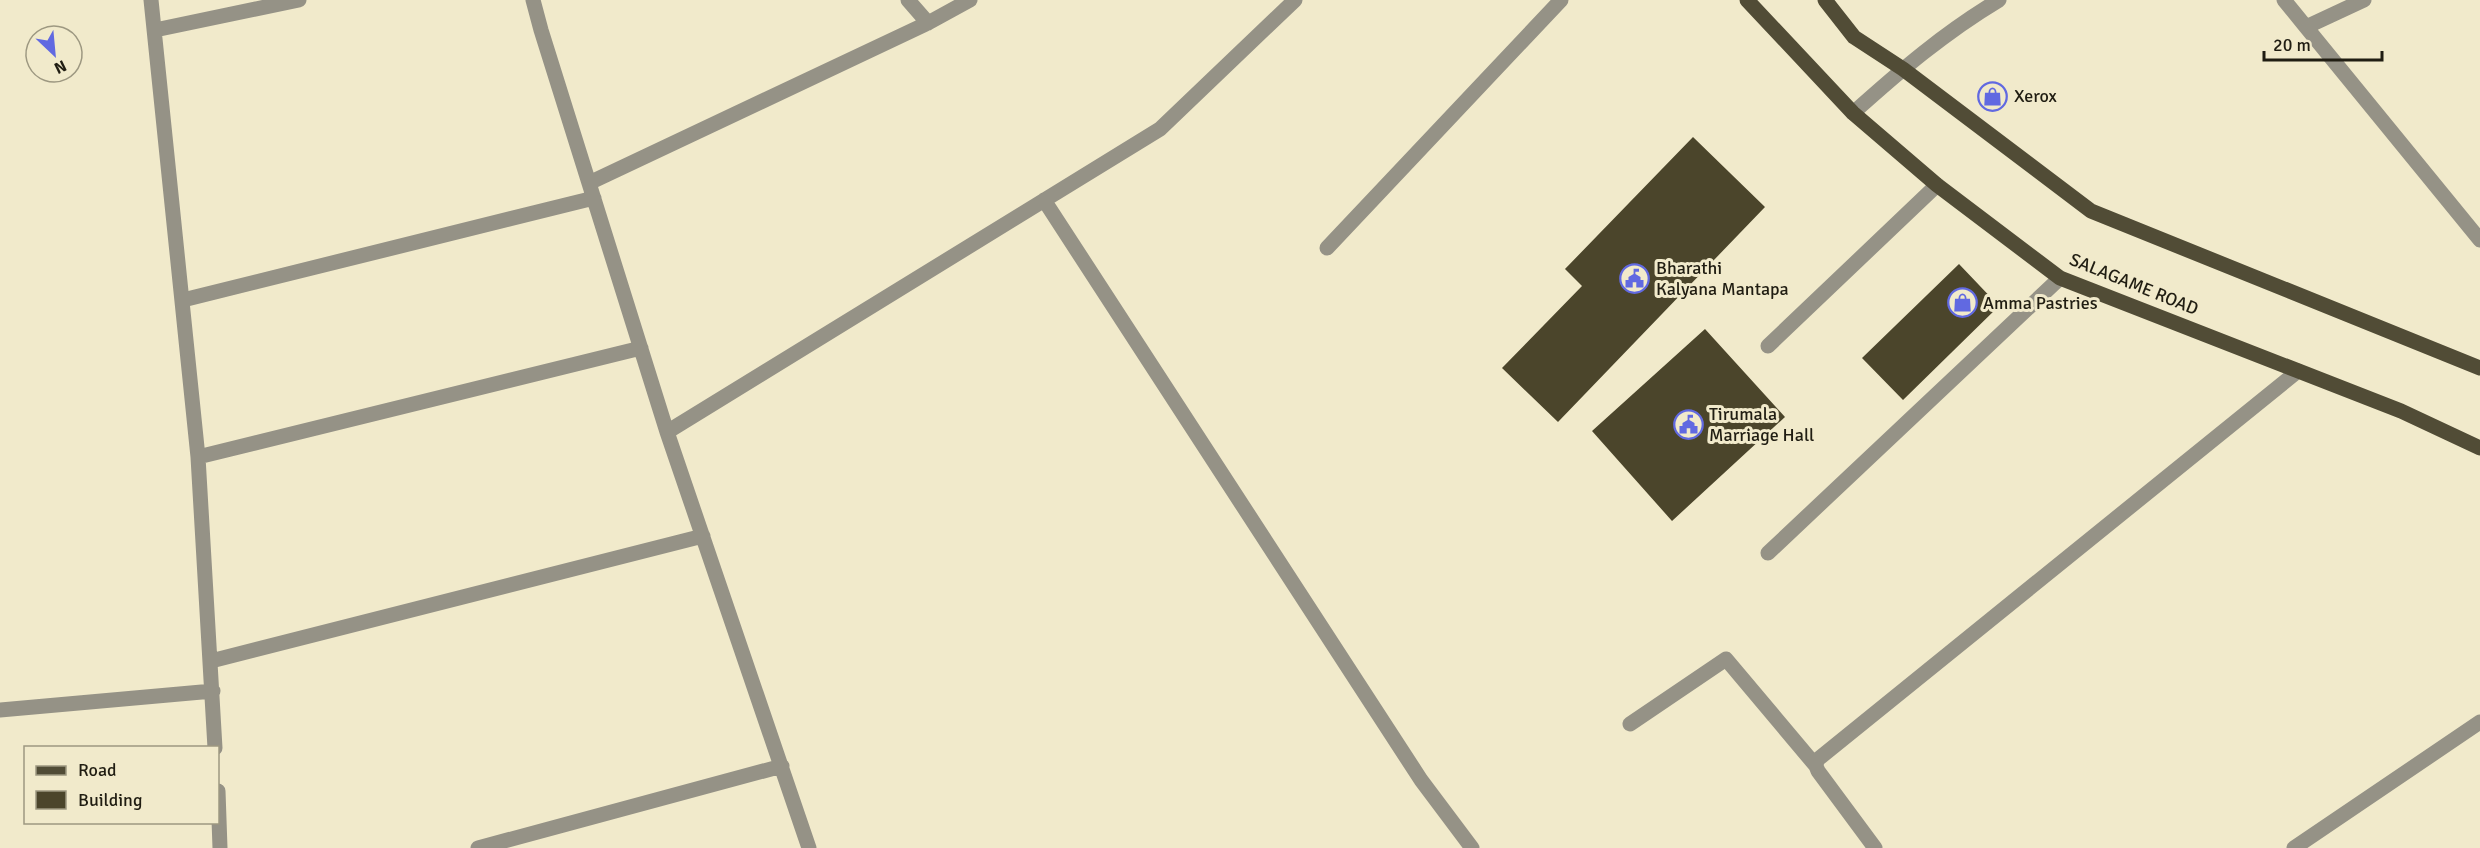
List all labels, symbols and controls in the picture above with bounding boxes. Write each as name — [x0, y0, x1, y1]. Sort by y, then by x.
north arrow — [24, 24, 84, 84]
scale bar — [2264, 24, 2382, 62]
text: 20 m — [2273, 34, 2311, 56]
text: N — [51, 55, 70, 78]
shop icon: Xerox — [1977, 80, 2009, 112]
place label: Xerox — [2014, 85, 2058, 107]
street label: SALAGAME ROAD — [2066, 248, 2202, 320]
place label: Bharathi Kalyana Mantapa — [1656, 257, 1789, 300]
public building icon: Bharathi Kalyana Mantapa — [1619, 262, 1651, 294]
shop icon: Amma Pastries — [1946, 287, 1978, 319]
place label: Amma Pastries — [1983, 292, 2098, 314]
place label: Tirumala Marriage Hall — [1709, 403, 1814, 446]
public building icon: Tirumala Marriage Hall — [1672, 408, 1704, 440]
legend — [24, 746, 219, 824]
text: Road — [78, 759, 117, 781]
text: Building — [78, 789, 142, 811]

